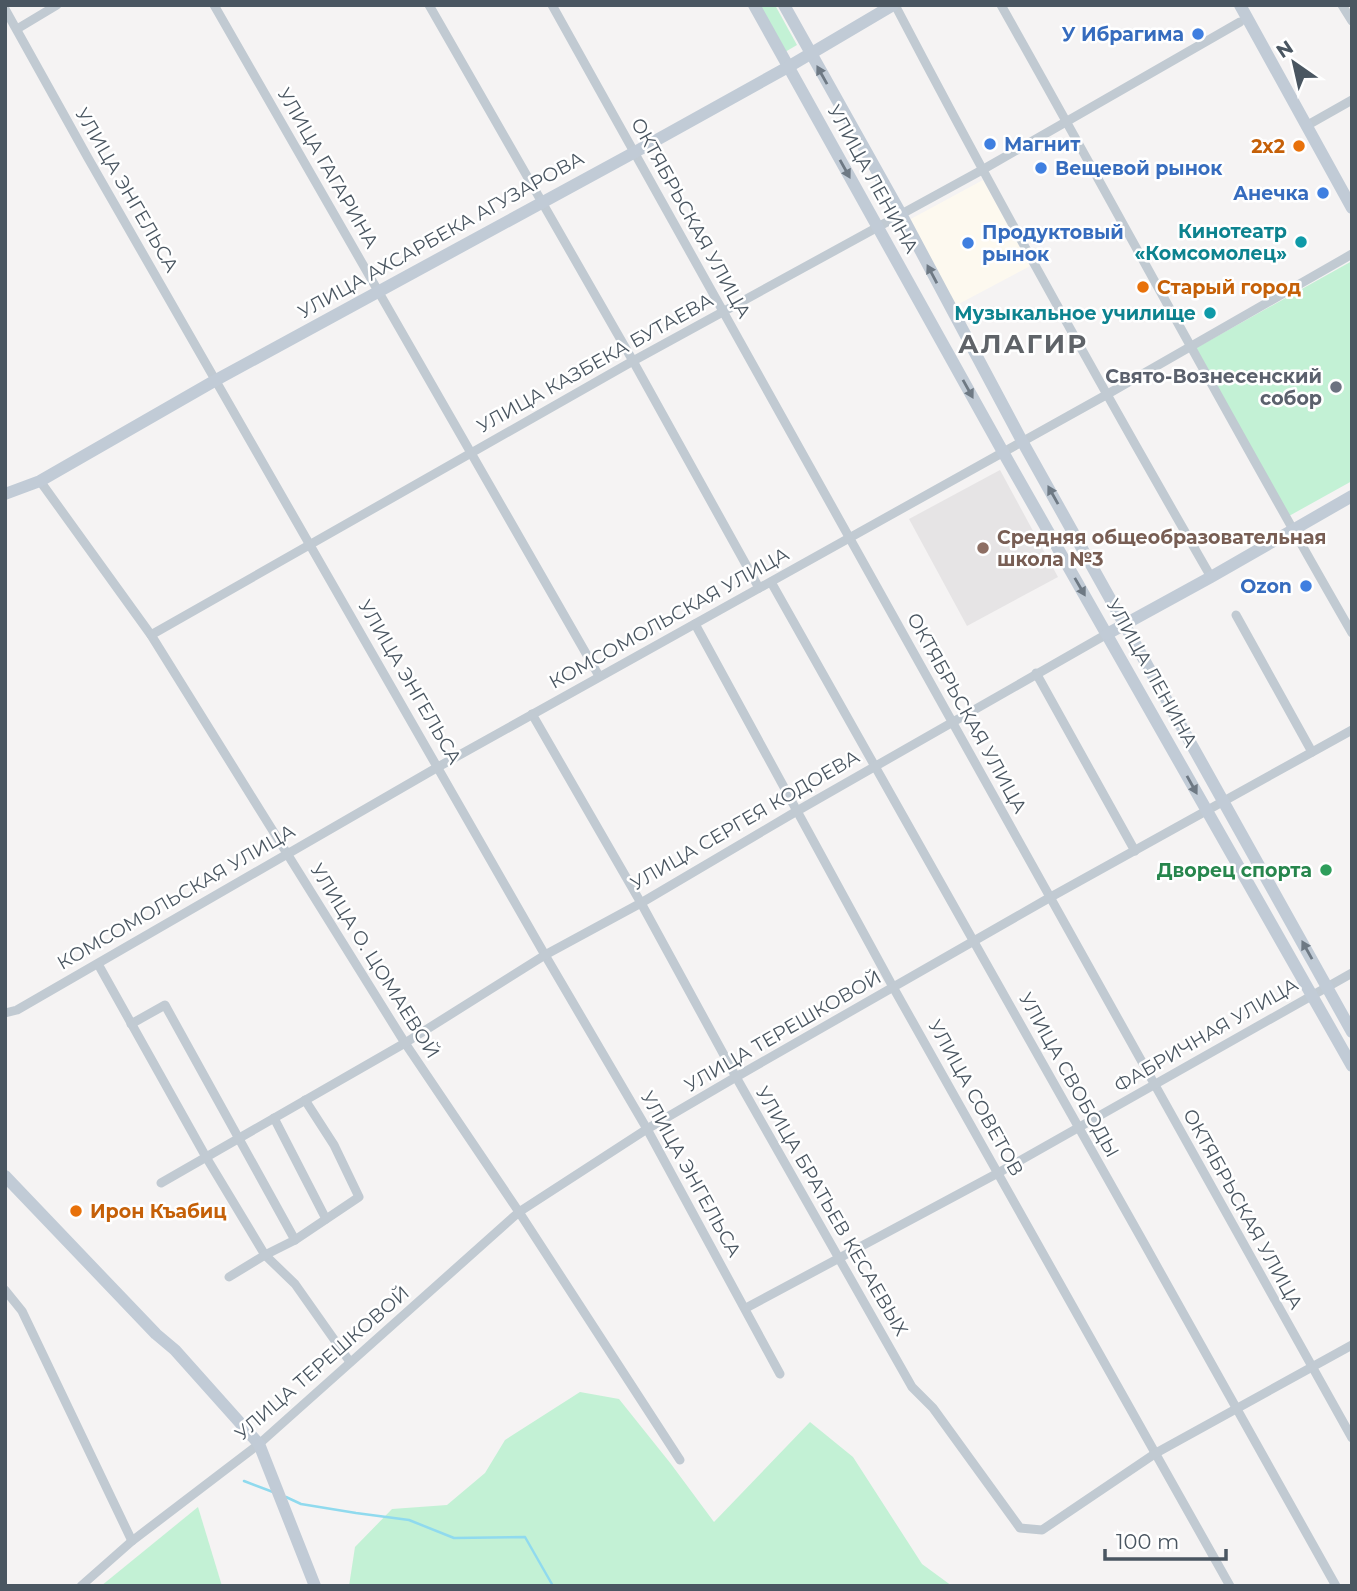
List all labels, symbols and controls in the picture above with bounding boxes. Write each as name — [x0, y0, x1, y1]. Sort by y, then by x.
place label: У Ибрагима — [1062, 23, 1184, 46]
marker: У Ибрагима — [1190, 26, 1206, 42]
north arrow — [1259, 28, 1329, 98]
text: N — [1272, 35, 1298, 63]
one-way arrow — [816, 65, 828, 84]
street label: УЛИЦА ГАГАРИНА — [273, 84, 383, 252]
street label: УЛИЦА ЛЕНИНА — [823, 101, 923, 257]
street label: УЛИЦА ЭНГЕЛЬСА — [71, 104, 183, 276]
street label: ОКТЯБРЬСКАЯ УЛИЦА — [626, 114, 756, 322]
place label: Магнит — [1004, 133, 1081, 156]
place label: 2x2 — [1251, 135, 1285, 158]
marker: Магнит — [982, 136, 998, 152]
marker: 2x2 — [1291, 138, 1307, 154]
street label: УЛИЦА АХСАРБЕКА АГУЗАРОВА — [294, 147, 588, 323]
place label: Вещевой рынок — [1055, 157, 1223, 180]
one-way arrow — [839, 159, 851, 178]
marker: Вещевой рынок — [1033, 160, 1049, 176]
place label: Анечка — [1233, 182, 1309, 205]
marker: Анечка — [1315, 185, 1331, 201]
place label: Кинотеатр «Комсомолец» — [1135, 220, 1287, 265]
place label: Продуктовый рынок — [982, 221, 1124, 266]
marker: Кинотеатр «Комсомолец» — [1293, 234, 1309, 250]
marker: Продуктовый рынок — [960, 235, 976, 251]
one-way arrow — [927, 263, 939, 283]
place label: Старый город — [1157, 276, 1301, 299]
marker: Старый город — [1135, 279, 1151, 295]
street label: УЛИЦА КАЗБЕКА БУТАЕВА — [473, 288, 717, 438]
place label: Музыкальное училище — [954, 302, 1196, 325]
marker: Музыкальное училище — [1202, 305, 1218, 321]
district label: АЛАГИР — [958, 328, 1088, 360]
place label: Свято-Вознесенский собор — [1105, 365, 1322, 410]
one-way arrow — [962, 379, 974, 399]
marker: Свято-Вознесенский собор — [1328, 379, 1344, 395]
one-way arrow — [1047, 485, 1059, 505]
place label: Средняя общеобразовательная школа №3 — [997, 526, 1326, 571]
marker: Средняя общеобразовательная школа №3 — [975, 540, 991, 556]
street label: КОМСОМОЛЬСКАЯ УЛИЦА — [545, 542, 793, 694]
place label: Ozon — [1240, 575, 1292, 598]
one-way arrow — [1074, 577, 1086, 596]
marker: Ozon — [1298, 578, 1314, 594]
street label: УЛИЦА ЛЕНИНА — [1102, 595, 1202, 751]
street label: УЛИЦА ЭНГЕЛЬСА — [354, 596, 466, 768]
street label: ОКТЯБРЬСКАЯ УЛИЦА — [902, 609, 1032, 817]
street label: УЛИЦА СЕРГЕЯ КОДОЕВА — [627, 745, 863, 895]
one-way arrow — [1186, 775, 1198, 794]
street label: КОМСОМОЛЬСКАЯ УЛИЦА — [53, 819, 299, 975]
street label: УЛИЦА О. ЦОМАЕВОЙ — [305, 859, 445, 1063]
place label: Дворец спорта — [1157, 859, 1312, 882]
marker: Дворец спорта — [1318, 862, 1334, 878]
one-way arrow — [1301, 941, 1313, 960]
street label: УЛИЦА ТЕРЕШКОВОЙ — [681, 965, 885, 1097]
street label: ФАБРИЧНАЯ УЛИЦА — [1110, 973, 1302, 1097]
street label: УЛИЦА СВОБОДЫ — [1014, 988, 1124, 1162]
street label: УЛИЦА СОВЕТОВ — [923, 1016, 1029, 1180]
street label: УЛИЦА БРАТЬЕВ КЕСАЕВЫХ — [751, 1082, 913, 1340]
street label: УЛИЦА ЭНГЕЛЬСА — [636, 1087, 746, 1261]
street label: ОКТЯБРЬСКАЯ УЛИЦА — [1178, 1105, 1308, 1313]
place label: Ирон Къабиц — [90, 1200, 227, 1223]
marker: Ирон Къабиц — [68, 1203, 84, 1219]
street label: УЛИЦА ТЕРЕШКОВОЙ — [230, 1281, 414, 1445]
scale bar — [1105, 1518, 1226, 1562]
text: 100 m — [1116, 1529, 1179, 1554]

